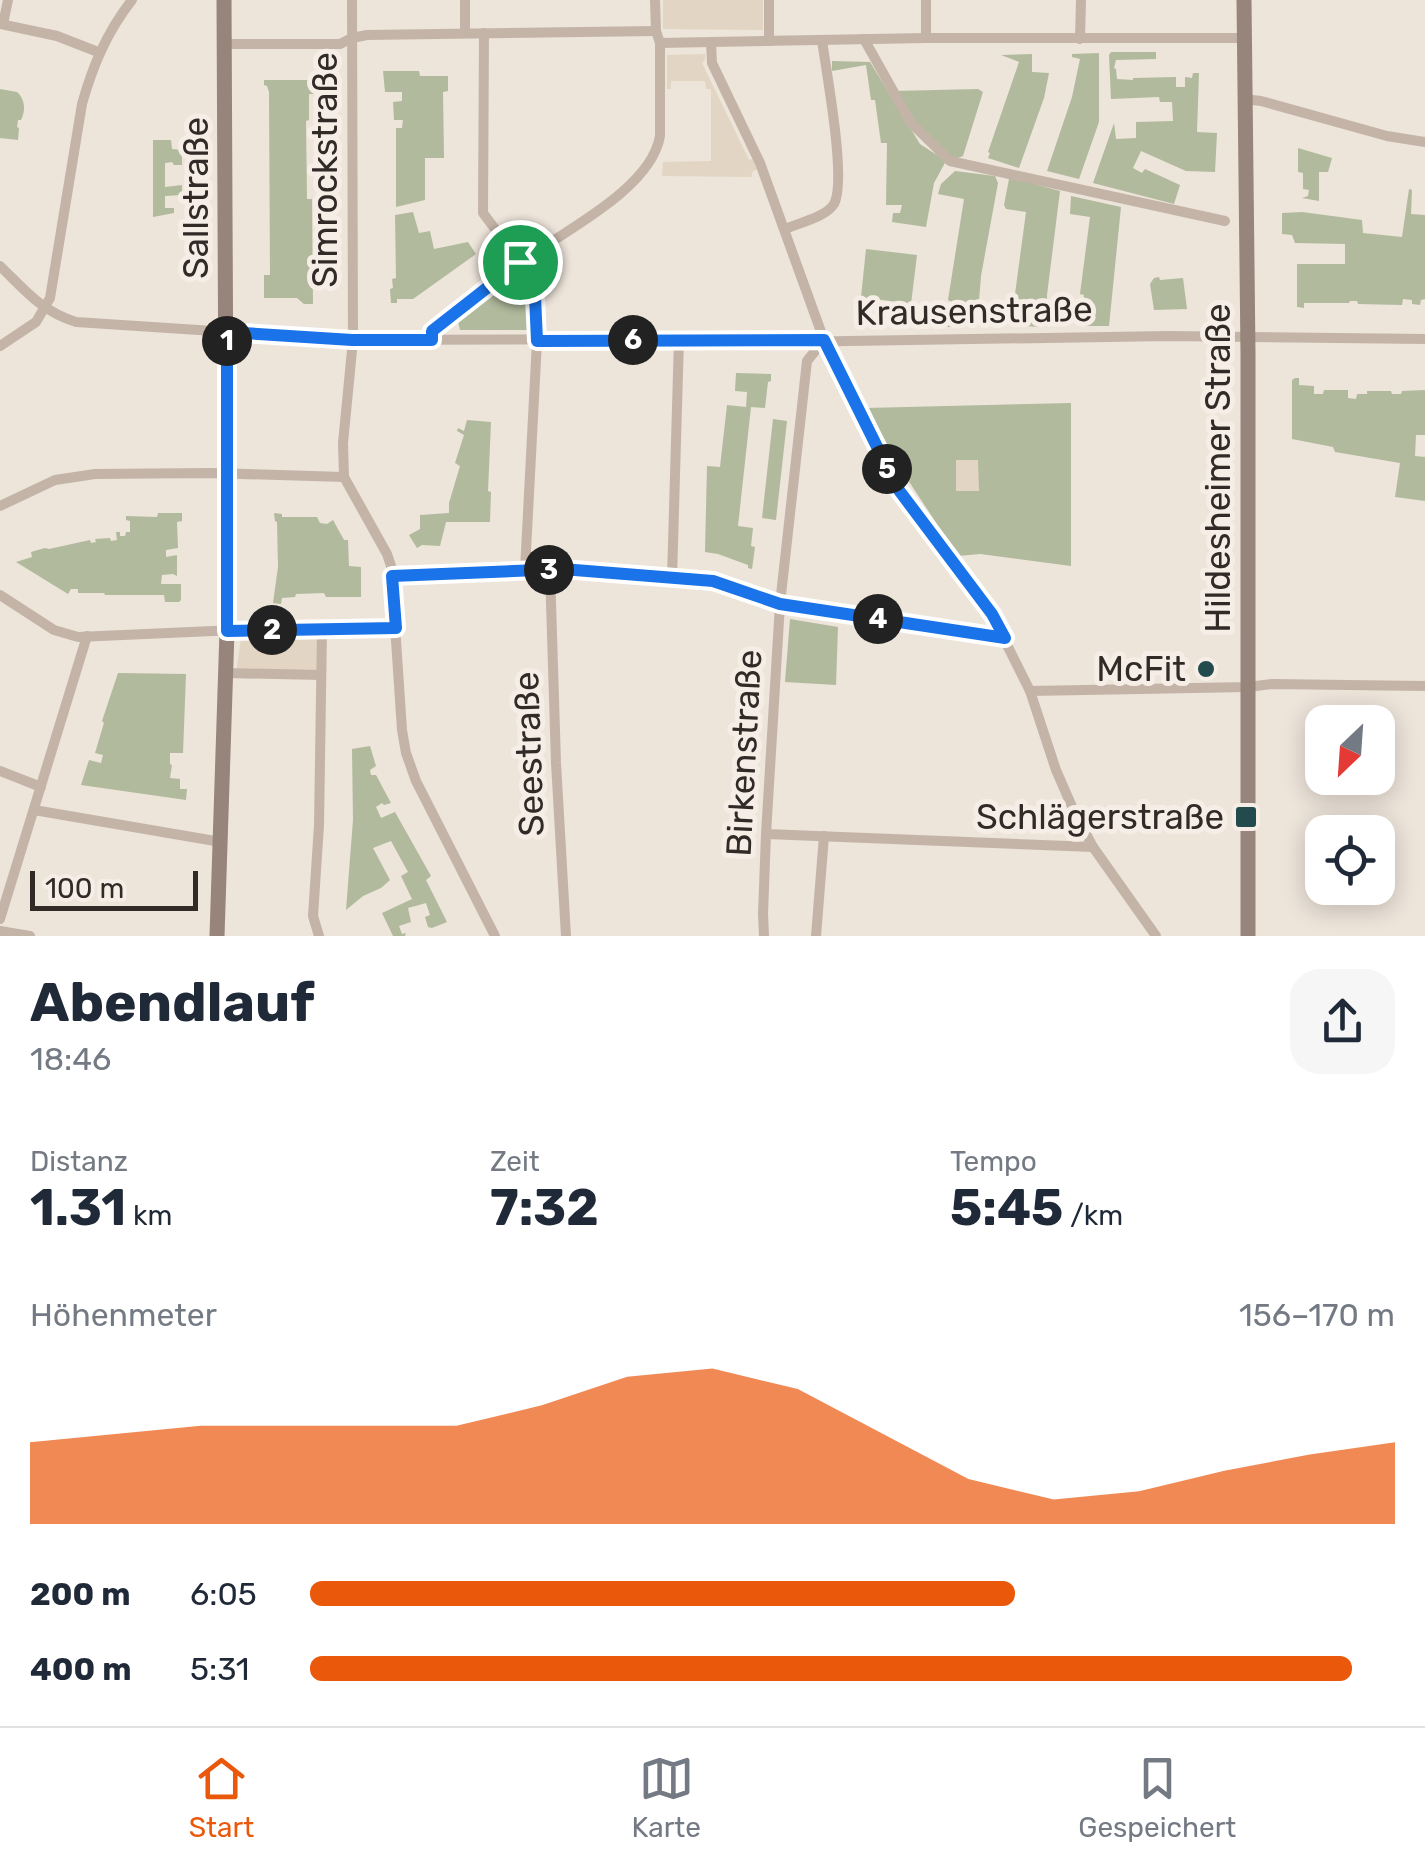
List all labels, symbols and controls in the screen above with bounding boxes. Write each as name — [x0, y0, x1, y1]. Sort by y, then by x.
street label: Simrockstraße — [304, 52, 346, 288]
street label: Sallstraße — [175, 117, 217, 279]
pin — [478, 220, 563, 305]
icon: arrive — [493, 235, 548, 290]
street label: Krausenstraße — [855, 288, 1093, 334]
street label: Hildesheimer Straße — [1197, 303, 1239, 633]
pin: 6 — [608, 315, 658, 365]
pin: 1 — [202, 316, 252, 366]
text: 6 — [624, 323, 642, 356]
text: 1 — [220, 324, 234, 357]
pin: 5 — [862, 444, 912, 494]
text: 5 — [878, 452, 896, 485]
pin: 3 — [524, 545, 574, 595]
text: 3 — [540, 553, 558, 586]
pin: 4 — [853, 594, 903, 644]
text: 4 — [868, 602, 888, 635]
pin: 2 — [247, 605, 297, 655]
text: 2 — [263, 613, 281, 646]
street label: Birkenstraße — [718, 648, 770, 858]
place label: McFit — [1096, 648, 1186, 690]
marker: McFit — [1195, 658, 1217, 680]
street label: Seestraße — [505, 671, 553, 837]
north arrow — [1305, 705, 1395, 795]
map controls — [1305, 705, 1395, 905]
place label: Schlägerstraße — [976, 796, 1224, 838]
marker: Schlägerstraße — [1233, 804, 1259, 830]
button: locate — [1305, 815, 1395, 905]
scale bar — [30, 866, 198, 910]
text: 100 m — [45, 872, 124, 905]
button: share — [1290, 969, 1395, 1074]
text: Abendlauf — [30, 970, 315, 1035]
text: 18:46 — [30, 1040, 111, 1078]
text: Distanz — [30, 1145, 128, 1178]
text: Zeit — [490, 1145, 540, 1178]
text: Tempo — [950, 1145, 1037, 1178]
text: 1.31 — [30, 1178, 126, 1238]
text: 7:32 — [490, 1178, 599, 1238]
text: 5:45 — [950, 1178, 1063, 1238]
text: km — [126, 1199, 172, 1232]
text: /km — [1063, 1199, 1123, 1232]
text: Höhenmeter — [30, 1296, 217, 1334]
text: 156–170 m — [1239, 1296, 1395, 1334]
text: 200 m — [30, 1575, 130, 1613]
text: 6:05 — [190, 1575, 257, 1613]
text: 400 m — [30, 1650, 132, 1688]
text: 5:31 — [190, 1650, 250, 1688]
tab: Start — [189, 1751, 254, 1844]
tab: Karte — [632, 1751, 701, 1844]
tab: Gespeichert — [1078, 1751, 1236, 1844]

